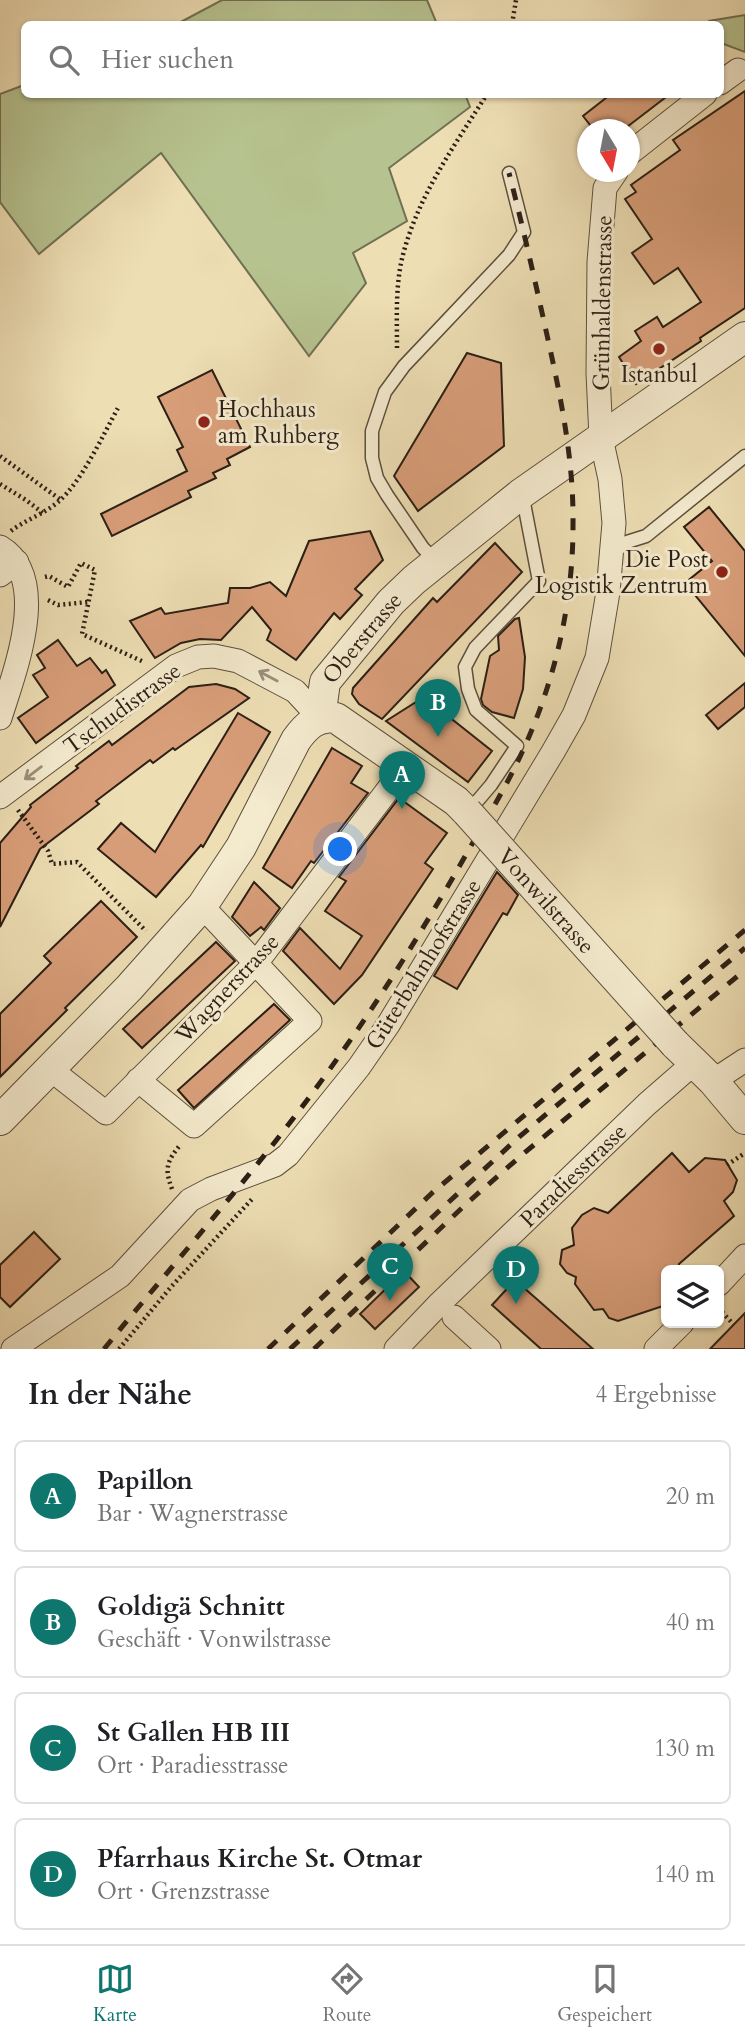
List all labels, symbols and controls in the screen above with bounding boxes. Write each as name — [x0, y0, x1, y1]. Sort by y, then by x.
search box — [21, 21, 724, 98]
icon: search — [45, 41, 83, 79]
text: Hier suchen — [101, 42, 234, 77]
north arrow — [577, 119, 640, 182]
street label: Grünhaldenstrasse — [585, 215, 620, 391]
marker: Istanbul — [651, 341, 667, 357]
place label: Istanbul — [621, 359, 697, 390]
place label: Hochhaus am Ruhberg — [218, 394, 339, 451]
marker: Hochhaus am Ruhberg — [196, 414, 212, 430]
place label: Die Post Logistik Zentrum — [535, 544, 709, 601]
marker: Die Post Logistik Zentrum — [714, 564, 730, 580]
street label: Oberstrasse — [315, 585, 409, 690]
street label: Tschudistrasse — [57, 655, 187, 762]
one-way arrow — [258, 669, 279, 683]
pin: B — [415, 679, 461, 737]
pin: A — [379, 751, 425, 809]
one-way arrow — [25, 765, 43, 780]
your location — [323, 832, 357, 866]
street label: Vonwilstrasse — [490, 841, 602, 961]
street label: Güterbahnhofstrasse — [358, 873, 489, 1056]
street label: Wagnerstrasse — [168, 927, 286, 1051]
street label: Paradiesstrasse — [513, 1116, 634, 1234]
pin: C — [367, 1243, 413, 1301]
pin: D — [493, 1246, 539, 1304]
map controls — [661, 1265, 724, 1328]
button: layers — [661, 1265, 724, 1328]
text: In der Nähe — [28, 1374, 192, 1415]
text: 4 Ergebnisse — [595, 1379, 717, 1410]
text: Papillon — [97, 1463, 193, 1498]
text: A — [44, 1481, 62, 1512]
text: 20 m — [666, 1481, 715, 1512]
text: Bar · Wagnerstrasse — [97, 1498, 288, 1529]
text: Goldigä Schnitt — [97, 1589, 285, 1624]
text: B — [45, 1607, 61, 1638]
text: 40 m — [666, 1607, 715, 1638]
text: Geschäft · Vonwilstrasse — [97, 1624, 331, 1655]
text: St Gallen HB III — [97, 1715, 290, 1750]
text: C — [44, 1733, 62, 1764]
text: 130 m — [654, 1733, 715, 1764]
text: Ort · Paradiesstrasse — [97, 1750, 289, 1781]
text: Pfarrhaus Kirche St. Otmar — [97, 1841, 422, 1876]
text: D — [43, 1859, 63, 1890]
text: 140 m — [654, 1859, 715, 1890]
text: Ort · Grenzstrasse — [97, 1876, 270, 1907]
tab: Karte — [93, 1960, 137, 2028]
tab: Route — [323, 1960, 371, 2028]
tab: Gespeichert — [557, 1960, 652, 2028]

